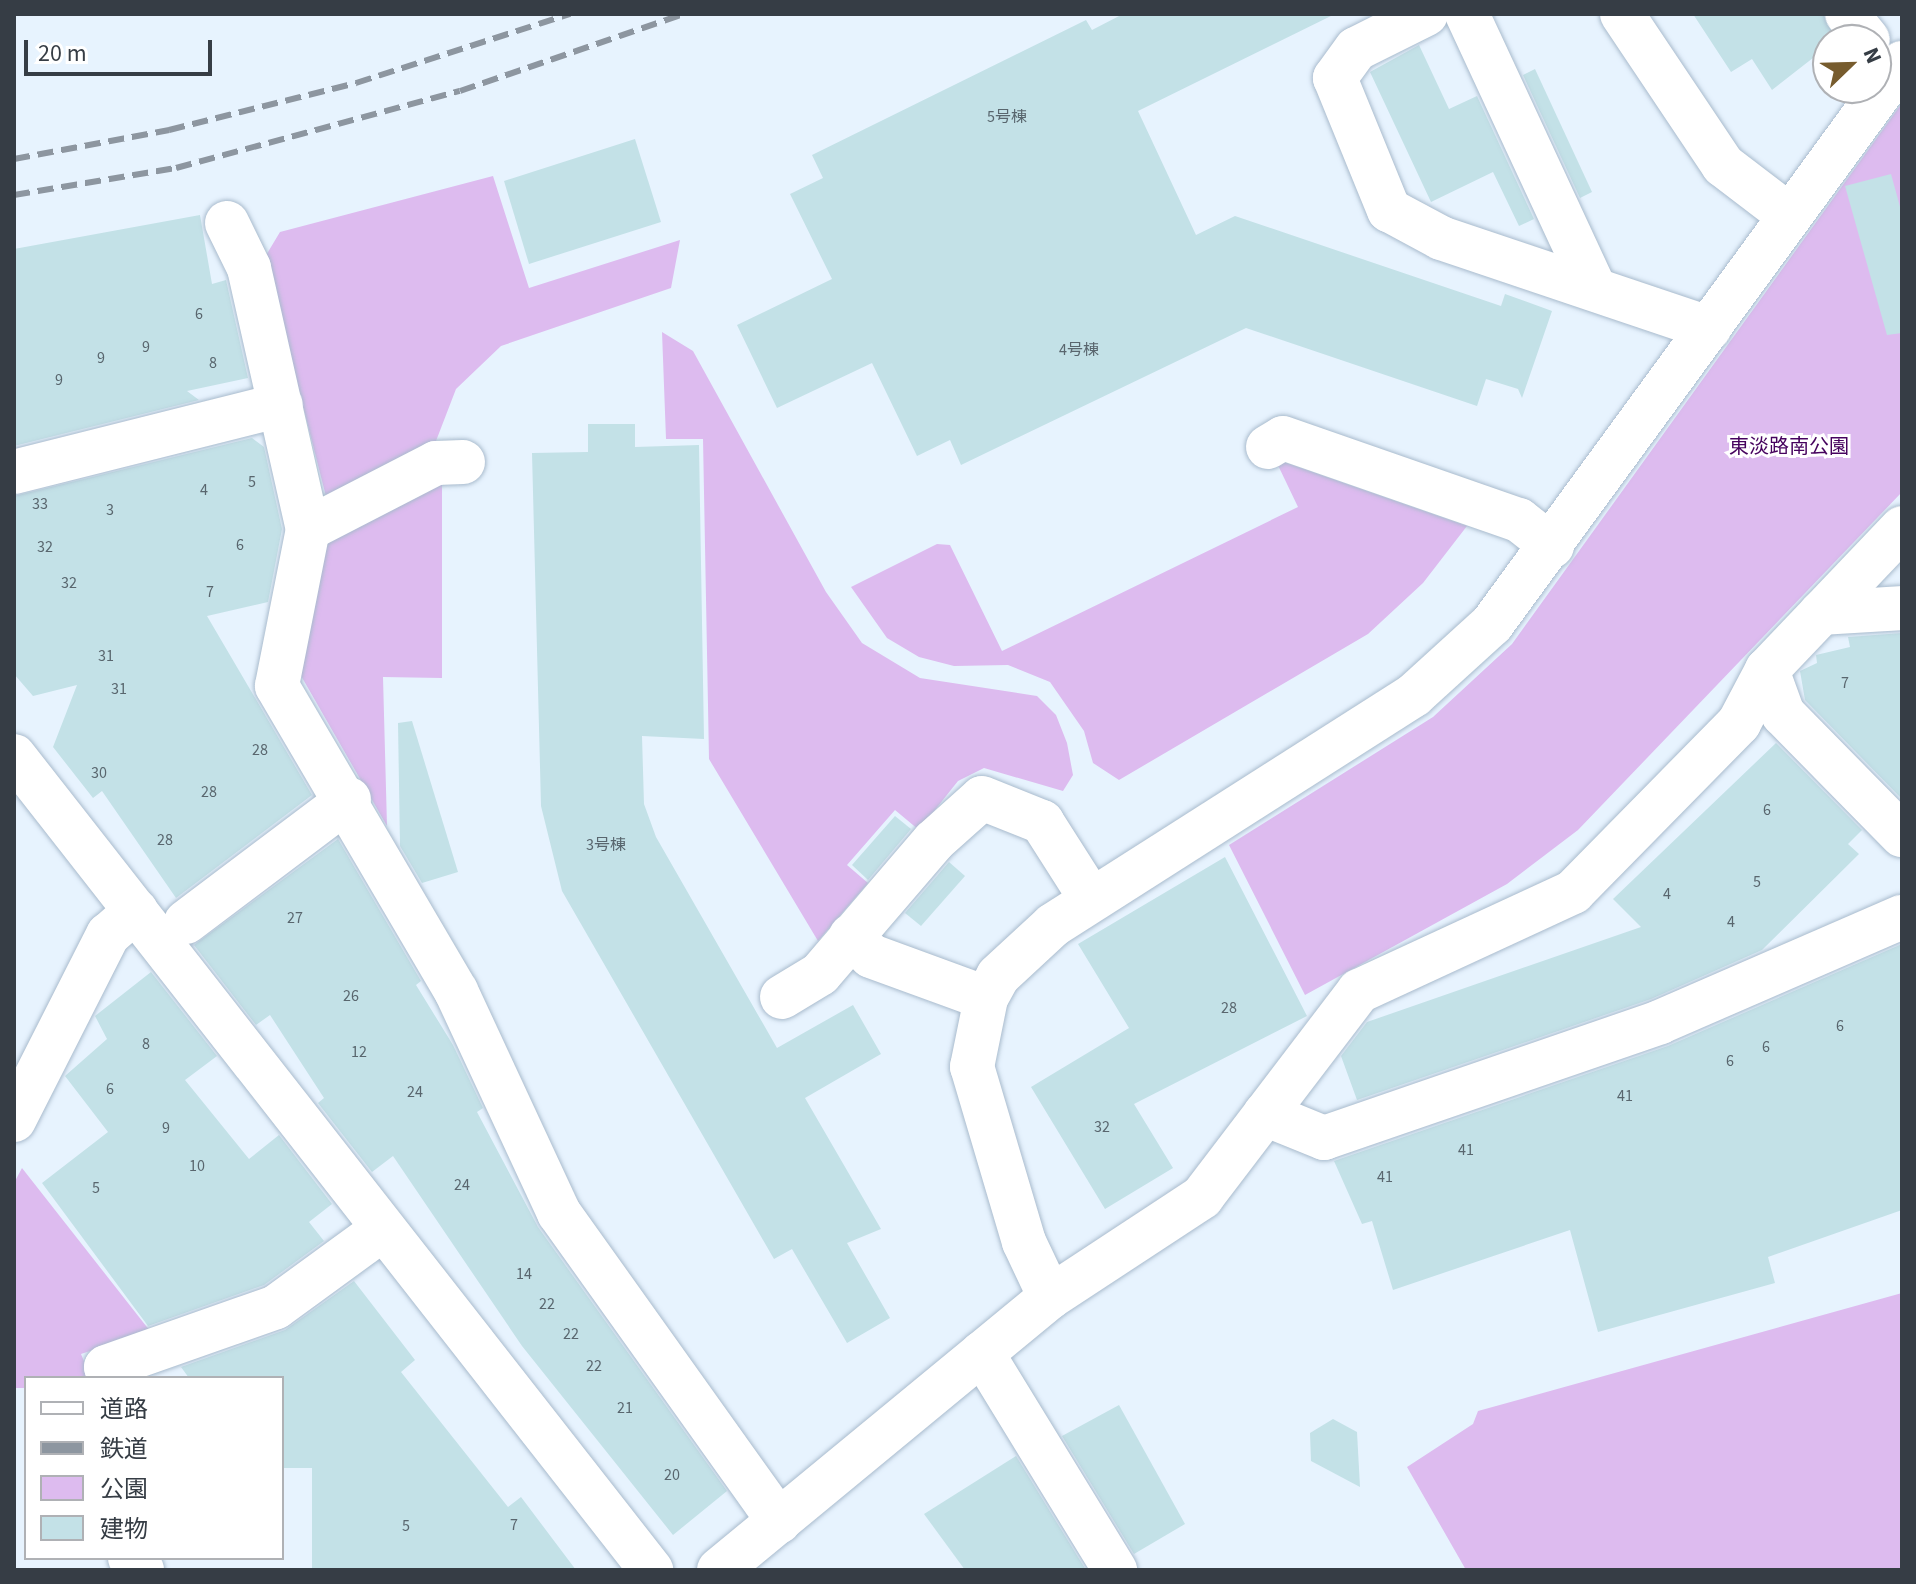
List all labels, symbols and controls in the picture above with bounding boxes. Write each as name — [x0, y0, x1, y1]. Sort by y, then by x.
scale bar — [28, 24, 216, 74]
north arrow — [1812, 24, 1892, 104]
text: 20 m — [38, 36, 87, 71]
text: N — [1855, 42, 1890, 68]
house number: 5号棟 — [987, 107, 1027, 127]
house number: 6 — [195, 304, 203, 324]
house number: 9 — [142, 337, 150, 357]
house number: 4号棟 — [1059, 340, 1099, 360]
house number: 9 — [97, 348, 105, 368]
house number: 8 — [209, 353, 217, 373]
house number: 9 — [55, 370, 63, 390]
park label: 東淡路南公園 — [1729, 435, 1849, 459]
house number: 5 — [248, 472, 256, 492]
house number: 4 — [200, 480, 208, 500]
house number: 33 — [32, 494, 48, 514]
house number: 3 — [106, 500, 114, 520]
house number: 6 — [236, 535, 244, 555]
house number: 32 — [37, 537, 53, 557]
house number: 32 — [61, 573, 77, 593]
house number: 7 — [206, 582, 214, 602]
house number: 31 — [98, 646, 114, 666]
house number: 7 — [1841, 673, 1849, 693]
house number: 31 — [111, 679, 127, 699]
house number: 28 — [252, 740, 268, 760]
house number: 30 — [91, 763, 107, 783]
house number: 28 — [201, 782, 217, 802]
house number: 6 — [1763, 800, 1771, 820]
house number: 28 — [157, 830, 173, 850]
house number: 3号棟 — [586, 835, 626, 855]
house number: 5 — [1753, 872, 1761, 892]
house number: 4 — [1663, 884, 1671, 904]
house number: 27 — [287, 908, 303, 928]
house number: 4 — [1727, 912, 1735, 932]
house number: 26 — [343, 986, 359, 1006]
house number: 28 — [1221, 998, 1237, 1018]
house number: 6 — [1836, 1016, 1844, 1036]
house number: 8 — [142, 1034, 150, 1054]
house number: 6 — [1762, 1037, 1770, 1057]
house number: 12 — [351, 1042, 367, 1062]
house number: 6 — [1726, 1051, 1734, 1071]
house number: 6 — [106, 1079, 114, 1099]
house number: 24 — [407, 1082, 423, 1102]
house number: 41 — [1617, 1086, 1633, 1106]
house number: 32 — [1094, 1117, 1110, 1137]
house number: 9 — [162, 1118, 170, 1138]
house number: 41 — [1458, 1140, 1474, 1160]
house number: 10 — [189, 1156, 205, 1176]
house number: 41 — [1377, 1167, 1393, 1187]
house number: 24 — [454, 1175, 470, 1195]
house number: 5 — [92, 1178, 100, 1198]
house number: 14 — [516, 1264, 532, 1284]
house number: 22 — [539, 1294, 555, 1314]
house number: 22 — [563, 1324, 579, 1344]
house number: 22 — [586, 1356, 602, 1376]
legend — [24, 1376, 284, 1560]
text: 道路 — [100, 1392, 148, 1427]
house number: 21 — [617, 1398, 633, 1418]
text: 鉄道 — [100, 1432, 148, 1467]
house number: 20 — [664, 1465, 680, 1485]
text: 公園 — [100, 1472, 148, 1507]
text: 建物 — [100, 1512, 148, 1547]
house number: 7 — [510, 1515, 518, 1535]
house number: 5 — [402, 1516, 410, 1536]

